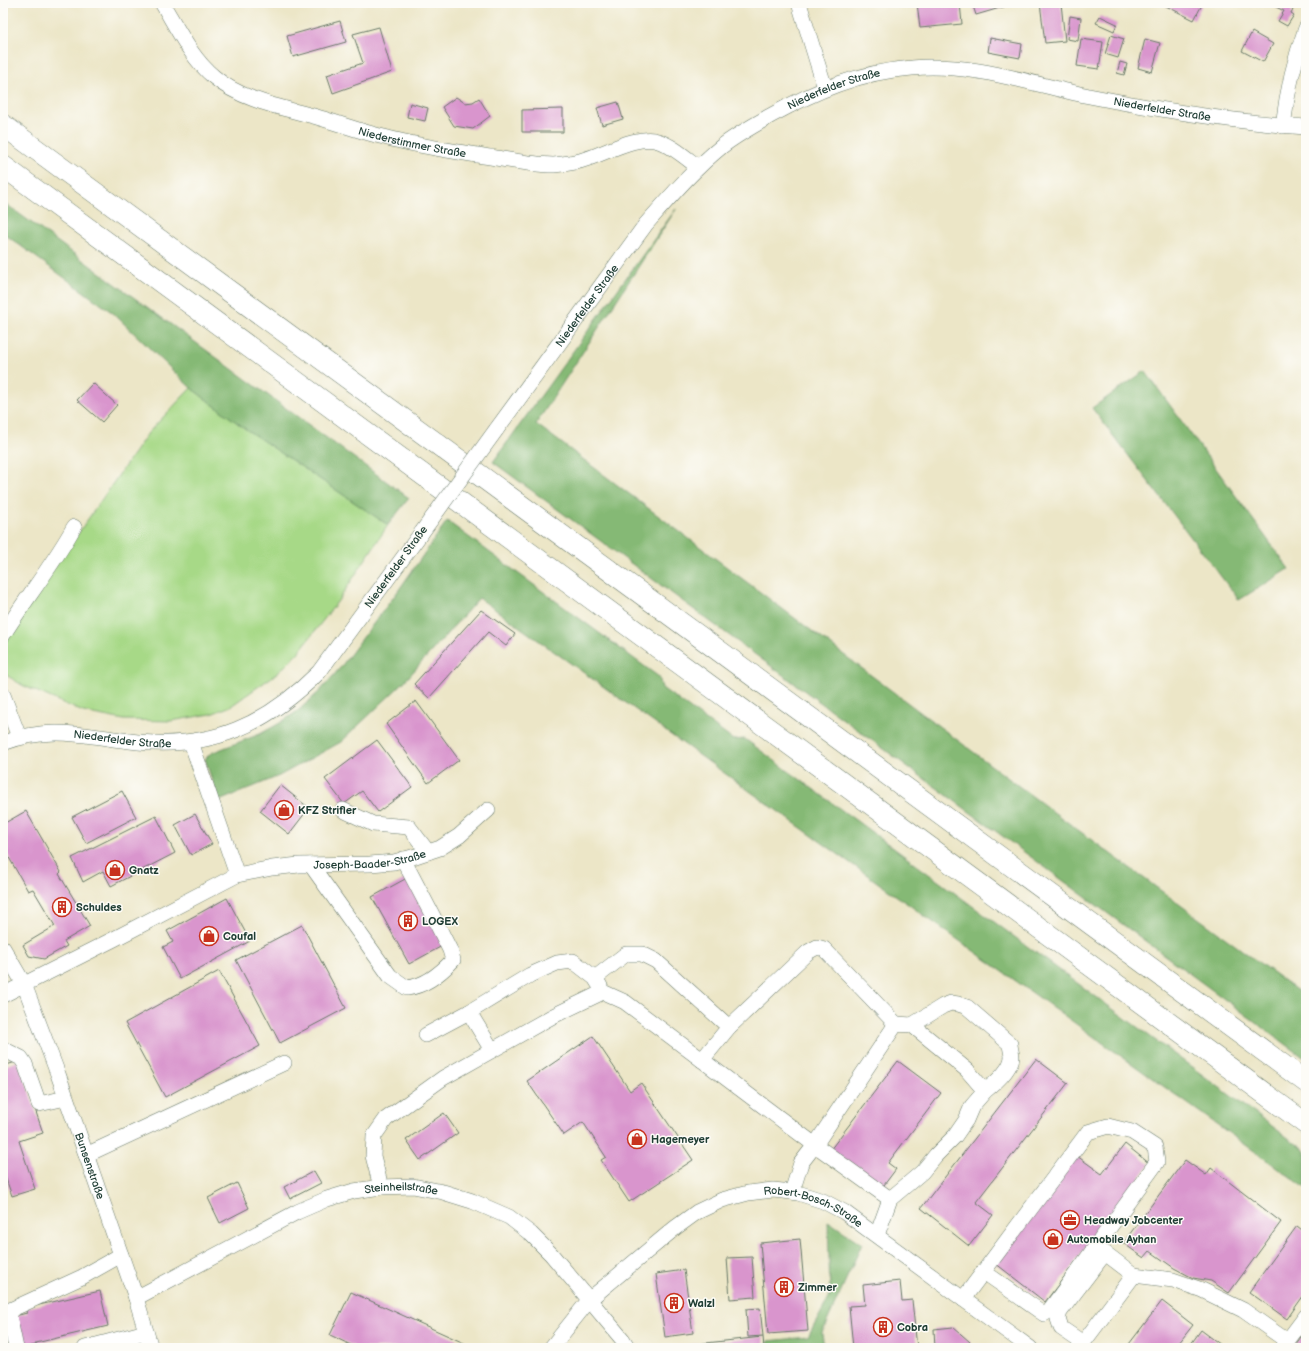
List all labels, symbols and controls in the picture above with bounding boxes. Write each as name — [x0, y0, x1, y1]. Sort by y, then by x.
street label: Niederfelder Straße — [785, 66, 882, 112]
street label: Niederfelder Straße — [1112, 94, 1212, 123]
street label: Niederstimmer Straße — [357, 124, 468, 160]
street label: Niederfelder Straße — [552, 262, 621, 349]
street label: Niederfelder Straße — [362, 523, 430, 611]
street label: Niederfelder Straße — [73, 727, 172, 750]
shop icon: KFZ Strifler — [273, 799, 295, 821]
place label: KFZ Strifler — [298, 804, 357, 817]
street label: Joseph-Baader-Straße — [313, 847, 428, 871]
shop icon: Gnatz — [104, 859, 126, 881]
place label: Gnatz — [129, 864, 159, 877]
building icon: Schuldes — [51, 896, 73, 918]
place label: Schuldes — [76, 901, 122, 914]
building icon: LOGEX — [397, 910, 419, 932]
place label: LOGEX — [422, 915, 458, 928]
shop icon: Coufal — [198, 925, 220, 947]
place label: Coufal — [223, 930, 256, 943]
shop icon: Hagemeyer — [626, 1128, 648, 1150]
street label: Bunsenstraße — [72, 1131, 108, 1201]
place label: Hagemeyer — [651, 1133, 710, 1146]
street label: Steinheilstraße — [363, 1179, 440, 1197]
street label: Robert-Bosch-Straße — [763, 1183, 866, 1230]
office icon: Headway Jobcenter — [1059, 1209, 1081, 1231]
place label: Headway Jobcenter — [1084, 1214, 1183, 1227]
shop icon: Automobile Ayhan — [1042, 1228, 1064, 1250]
place label: Automobile Ayhan — [1066, 1233, 1156, 1246]
building icon: Zimmer — [773, 1276, 795, 1298]
place label: Zimmer — [798, 1281, 838, 1294]
building icon: Walzl — [663, 1292, 685, 1314]
place label: Walzl — [688, 1297, 715, 1310]
building icon: Cobra — [872, 1316, 894, 1338]
place label: Cobra — [897, 1321, 928, 1334]

